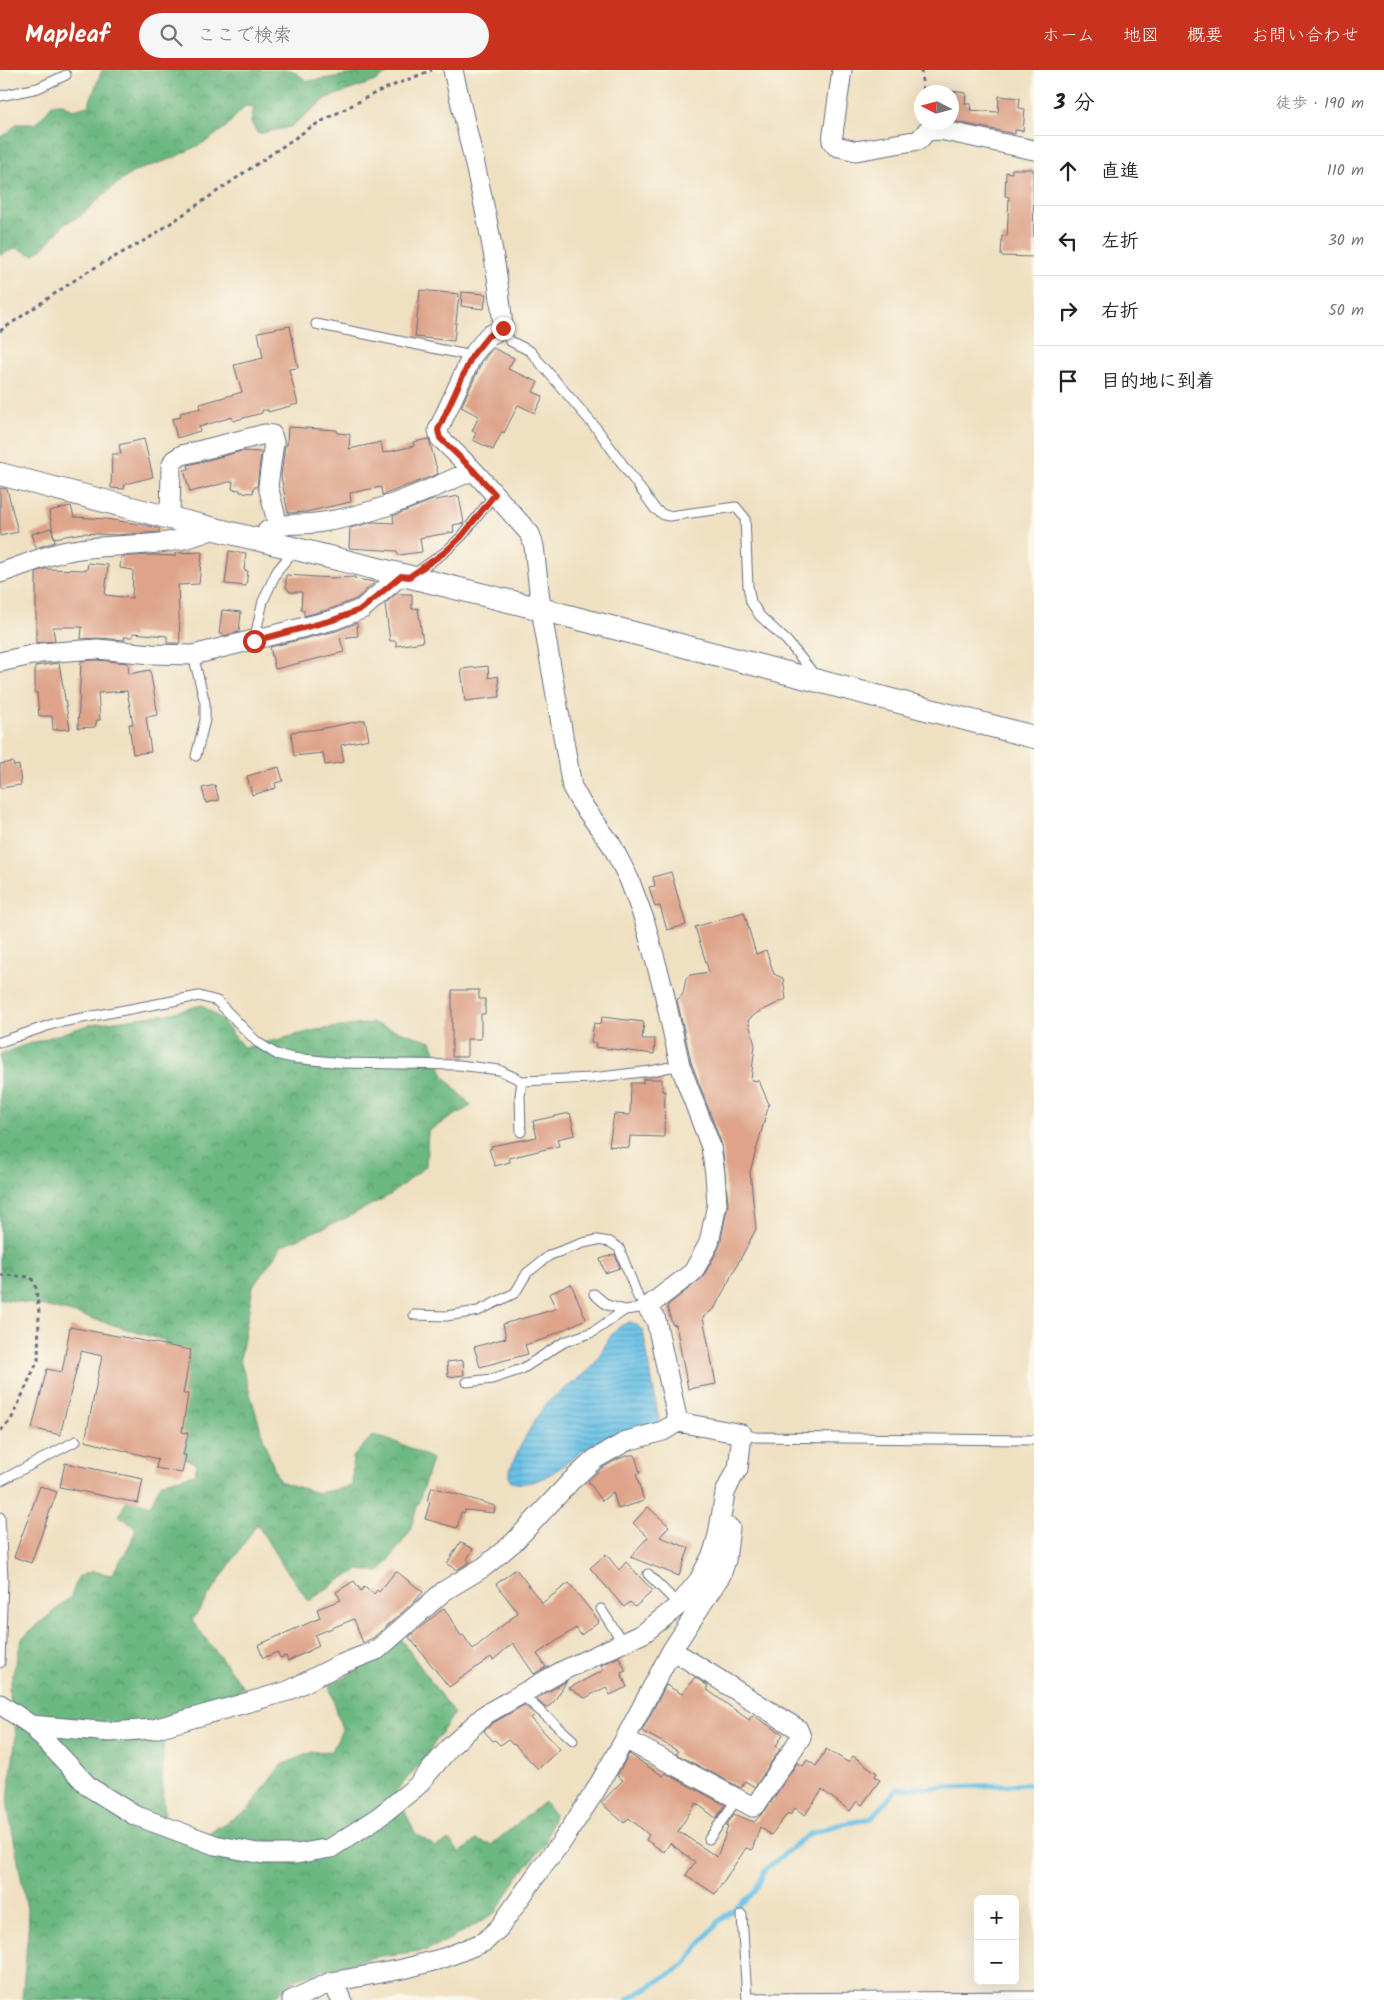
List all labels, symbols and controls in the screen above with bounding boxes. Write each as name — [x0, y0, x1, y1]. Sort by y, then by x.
search box — [139, 13, 489, 58]
text: Mapleaf — [25, 16, 109, 55]
icon: search — [157, 21, 185, 49]
text: ここで検索 — [197, 21, 292, 51]
text: ホーム — [1042, 22, 1095, 51]
text: 地図 — [1123, 22, 1159, 51]
text: 概要 — [1187, 22, 1223, 51]
text: お問い合わせ — [1251, 22, 1359, 51]
north arrow — [914, 85, 959, 130]
text: 3 分 — [1054, 87, 1095, 120]
text: 徒歩 · 190 m — [1275, 91, 1364, 116]
icon: ahead — [1054, 157, 1082, 185]
text: 直進 — [1101, 157, 1139, 187]
text: 110 m — [1327, 158, 1364, 183]
icon: left — [1054, 227, 1082, 255]
text: 左折 — [1101, 227, 1139, 257]
text: 30 m — [1328, 228, 1364, 253]
icon: right — [1054, 297, 1082, 325]
text: 右折 — [1101, 297, 1139, 327]
text: 50 m — [1328, 298, 1364, 323]
route end — [492, 317, 515, 340]
icon: arrive — [1054, 367, 1082, 395]
text: 目的地に到着 — [1101, 367, 1215, 397]
route start — [243, 630, 266, 653]
map controls — [974, 1895, 1019, 1985]
button: + — [974, 1895, 1019, 1940]
button: − — [974, 1940, 1019, 1985]

